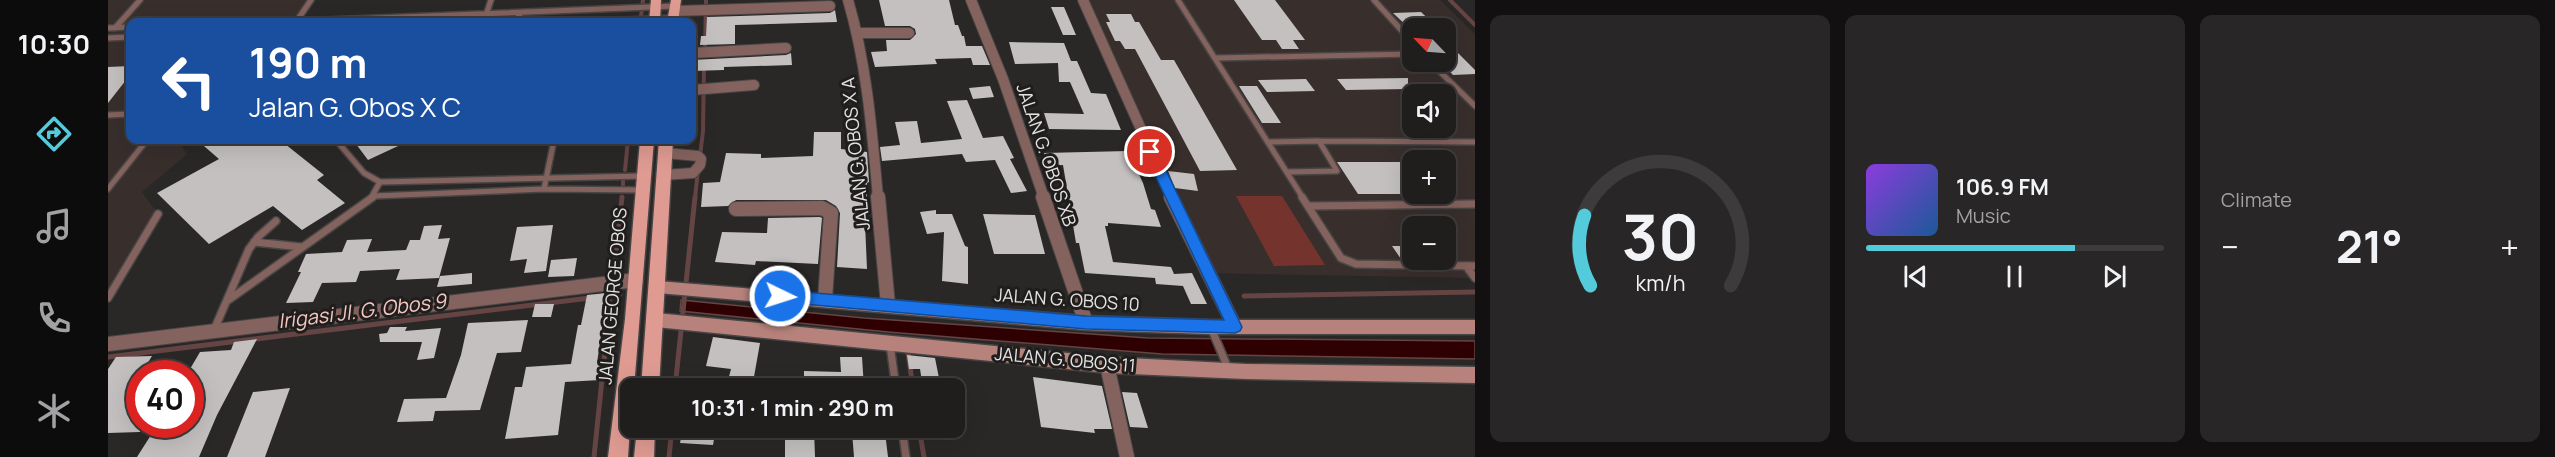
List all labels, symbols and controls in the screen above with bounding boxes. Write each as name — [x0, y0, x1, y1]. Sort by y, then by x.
north arrow — [1402, 18, 1456, 72]
map controls — [1402, 18, 1456, 270]
text: 10:30 — [18, 25, 90, 62]
text: 190 m — [249, 33, 367, 91]
icon: left — [150, 42, 228, 120]
street label: JALAN G. OBOS X A — [835, 76, 875, 232]
street label: JALAN G. OBOS XB — [1011, 80, 1083, 229]
button: sound — [1402, 84, 1456, 138]
text: Jalan G. Obos X C — [249, 88, 461, 125]
icon: directions — [33, 113, 75, 155]
pin — [1124, 126, 1175, 177]
icon: arrive — [1133, 135, 1166, 168]
button: + — [1402, 150, 1456, 204]
text: 106.9 FM — [1956, 172, 2049, 202]
text: Climate — [2221, 186, 2292, 213]
text: 30 — [1621, 193, 1699, 279]
text: Music — [1956, 202, 2011, 229]
icon: music — [33, 205, 75, 247]
street label: JALAN GEORGE OBOS — [592, 206, 632, 385]
text: 21° — [2336, 215, 2403, 277]
button: − — [1402, 216, 1456, 270]
text: − — [2221, 224, 2239, 269]
text: + — [2500, 224, 2519, 269]
icon: previous — [1899, 260, 1932, 293]
icon: pause — [1998, 260, 2031, 293]
icon: next — [2098, 260, 2131, 293]
position arrow — [748, 264, 812, 328]
text: km/h — [1635, 268, 1685, 297]
street label: JALAN G. OBOS 10 — [994, 282, 1141, 316]
water label: Irigasi Jl. G. Obos 9 — [277, 287, 449, 334]
icon: phone — [33, 297, 75, 339]
street label: JALAN G. OBOS 11 — [993, 341, 1137, 377]
speed limit sign: 40 — [126, 360, 204, 438]
icon: climate — [33, 390, 75, 432]
text: 10:31 · 1 min · 290 m — [691, 393, 894, 423]

